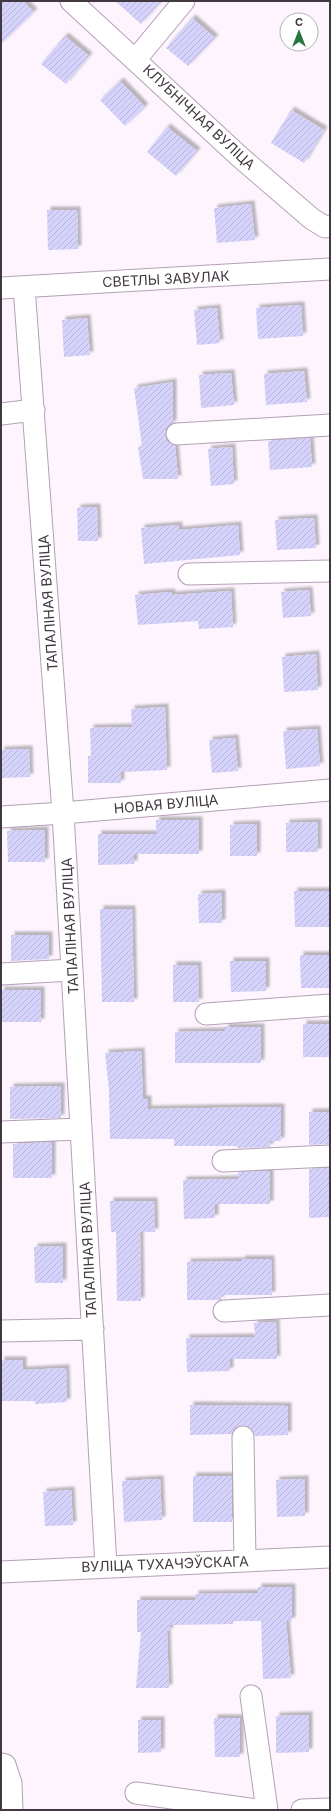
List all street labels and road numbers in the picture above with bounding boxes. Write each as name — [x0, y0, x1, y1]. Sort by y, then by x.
street label: КЛУБНІЧНАЯ ВУЛІЦА — [140, 60, 259, 173]
street label: СВЕТЛЫ ЗАВУЛАК — [102, 267, 231, 290]
street label: ТАПАЛІНАЯ ВУЛІЦА — [34, 534, 61, 672]
street label: НОВАЯ ВУЛІЦА — [113, 790, 219, 817]
street label: ТАПАЛІНАЯ ВУЛІЦА — [57, 857, 82, 995]
street label: ТАПАЛІНАЯ ВУЛІЦА — [75, 1181, 100, 1319]
street label: ВУЛІЦА ТУХАЧЭЎСКАГА — [81, 1551, 249, 1575]

